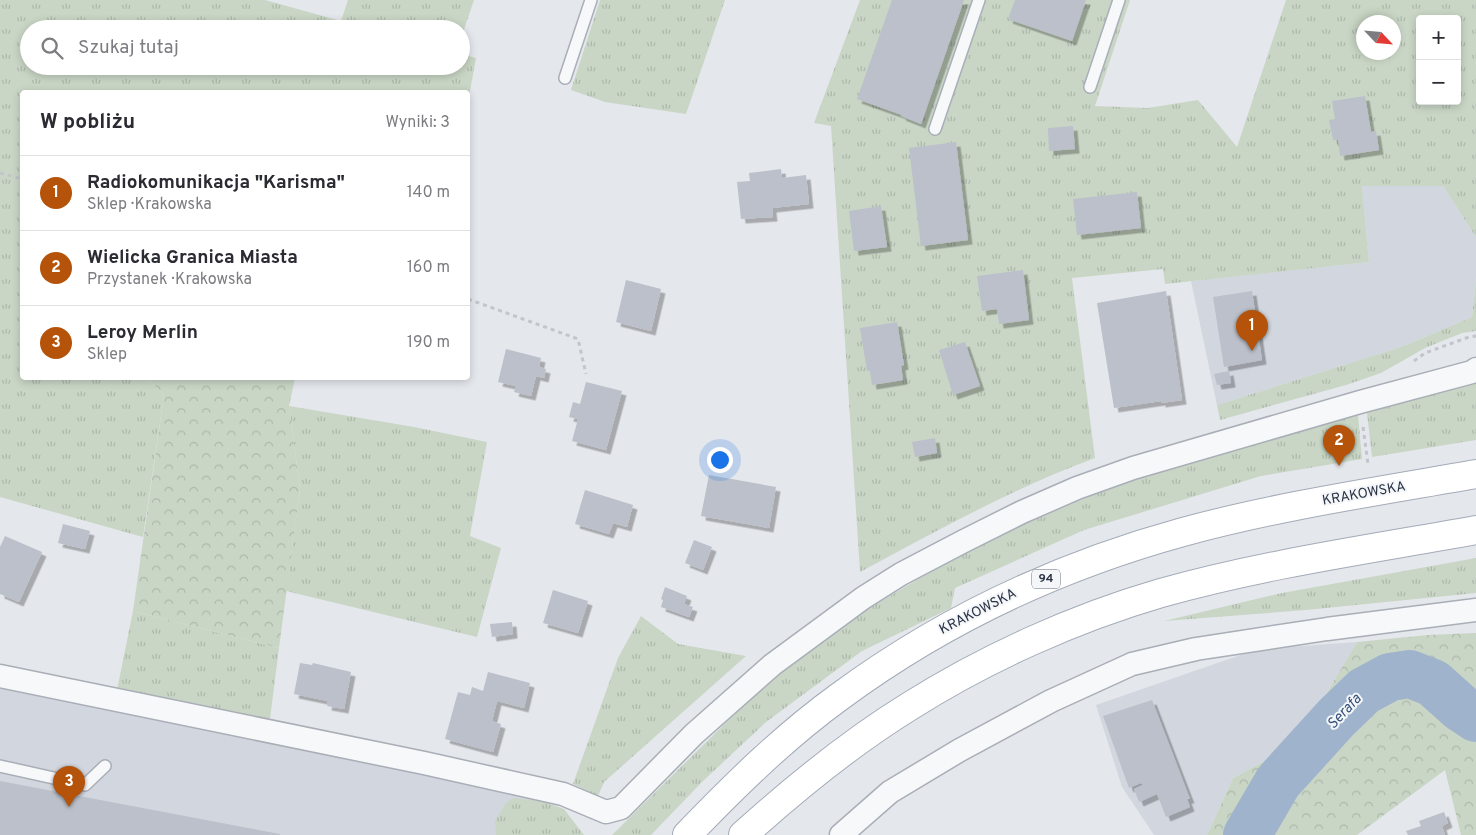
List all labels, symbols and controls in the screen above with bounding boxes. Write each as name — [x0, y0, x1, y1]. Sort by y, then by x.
north arrow — [1356, 15, 1401, 60]
map controls — [1416, 15, 1461, 105]
button: + — [1416, 15, 1461, 60]
search box — [20, 20, 470, 75]
icon: search — [38, 34, 66, 62]
text: Szukaj tutaj — [78, 36, 179, 60]
button: − — [1416, 60, 1461, 105]
text: W pobliżu — [40, 109, 135, 136]
text: Wyniki: 3 — [385, 113, 450, 133]
text: Radiokomunikacja "Karisma" — [87, 171, 345, 195]
text: 1 — [53, 183, 59, 203]
text: 140 m — [407, 183, 450, 203]
text: Sklep · Krakowska — [87, 195, 212, 215]
text: Wielicka Granica Miasta — [87, 246, 298, 270]
text: 2 — [51, 258, 61, 278]
text: 160 m — [407, 258, 450, 278]
text: Przystanek · Krakowska — [87, 270, 252, 290]
pin: 1 — [1236, 310, 1268, 351]
text: Leroy Merlin — [87, 321, 198, 345]
text: 3 — [51, 333, 61, 353]
text: 190 m — [407, 333, 450, 353]
text: Sklep — [87, 345, 127, 365]
pin: 2 — [1323, 425, 1355, 466]
your location — [707, 447, 733, 473]
street label: KRAKOWSKA — [1321, 478, 1407, 510]
road number: 94 — [1032, 570, 1060, 588]
street label: KRAKOWSKA — [937, 585, 1019, 639]
water label: Serafa — [1324, 690, 1366, 734]
pin: 3 — [53, 766, 85, 807]

